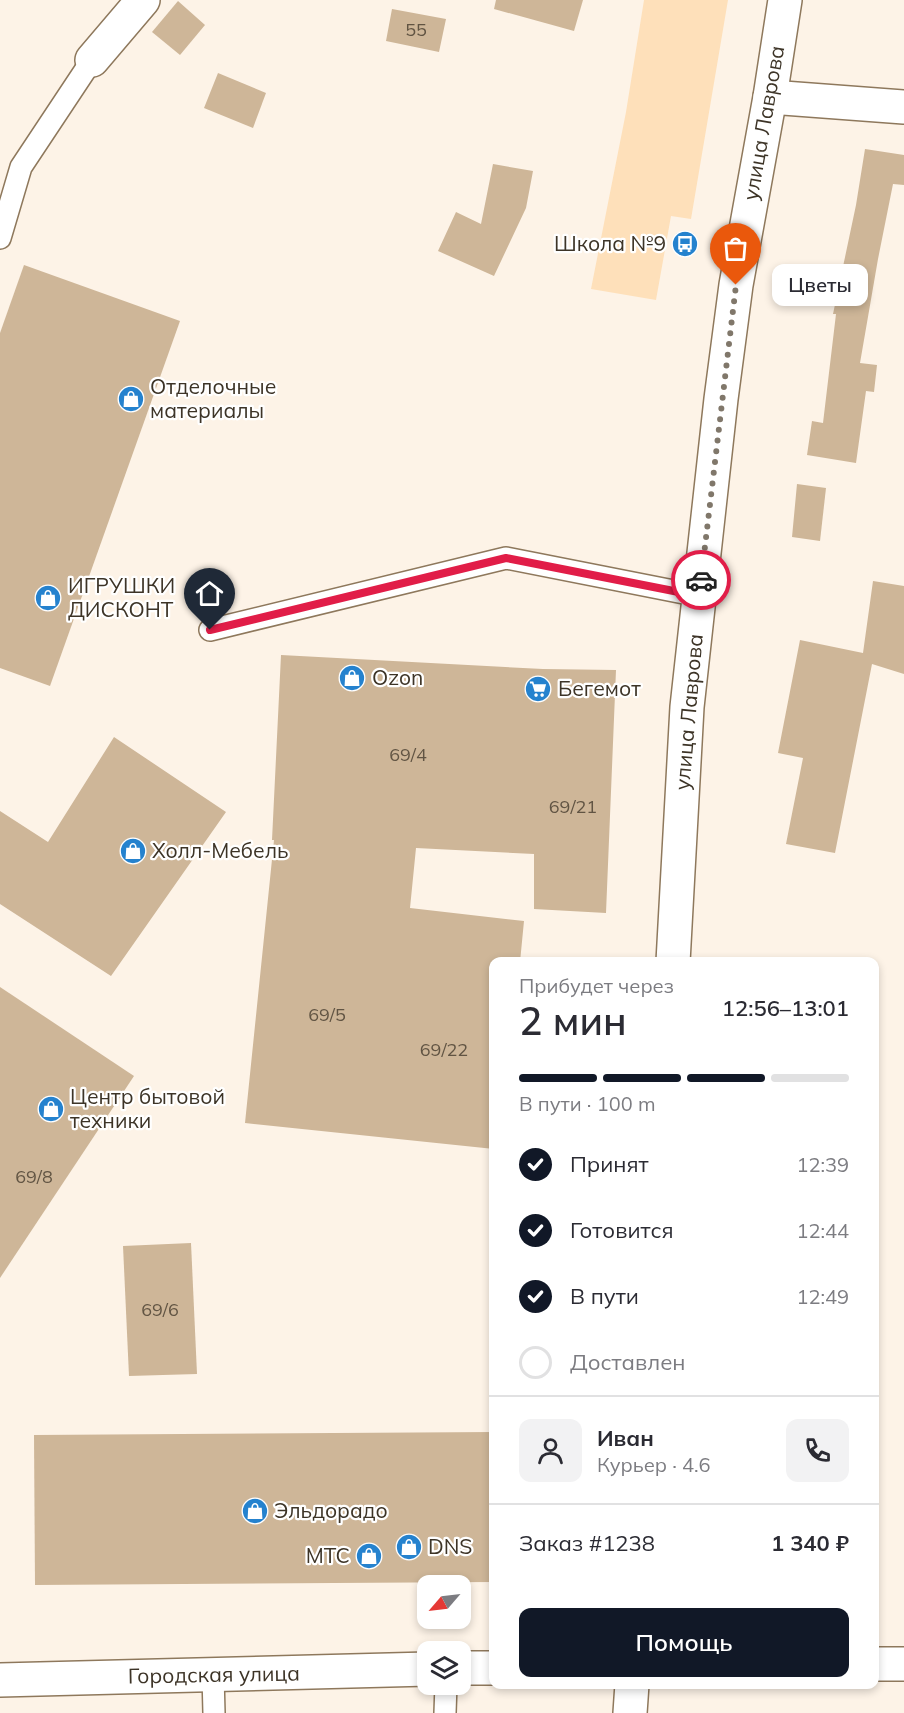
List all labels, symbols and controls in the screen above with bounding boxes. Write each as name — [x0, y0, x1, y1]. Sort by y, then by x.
house number: 55 — [405, 18, 427, 41]
street label: улица Лаврова — [737, 43, 789, 202]
pin — [710, 223, 761, 285]
bus stop icon: Школа №9 — [670, 229, 700, 259]
place label: Школа №9 — [554, 230, 666, 256]
icon: bag — [719, 232, 752, 265]
callout: Цветы — [772, 264, 868, 306]
text: Цветы — [788, 272, 852, 297]
place label: Отделочные материалы — [150, 373, 276, 423]
shop icon: Отделочные материалы — [116, 384, 146, 414]
courier — [671, 550, 731, 610]
icon: car — [685, 564, 718, 597]
pin — [184, 568, 235, 630]
place label: ИГРУШКИ ДИСКОНТ — [68, 572, 175, 622]
icon: home — [193, 577, 226, 610]
shop icon: ИГРУШКИ ДИСКОНТ — [33, 583, 63, 613]
street label: улица Лаврова — [668, 633, 708, 791]
shop icon: Ozon — [337, 663, 367, 693]
place label: Ozon — [372, 664, 423, 690]
supermarket icon: Бегемот — [523, 674, 553, 704]
place label: Бегемот — [558, 675, 641, 701]
house number: 69/4 — [389, 743, 427, 766]
house number: 69/21 — [549, 795, 597, 818]
shop icon: Холл-Мебель — [118, 836, 148, 866]
place label: Холл-Мебель — [152, 837, 289, 863]
text: Прибудет через — [519, 973, 674, 998]
text: 12:56–13:01 — [722, 994, 849, 1022]
text: 2 мин — [519, 996, 627, 1045]
house number: 69/5 — [308, 1003, 346, 1026]
house number: 69/22 — [420, 1038, 468, 1061]
place label: Центр бытовой техники — [70, 1083, 225, 1133]
text: В пути · 100 m — [519, 1091, 655, 1116]
shop icon: Центр бытовой техники — [36, 1094, 66, 1124]
icon: check — [519, 1148, 552, 1181]
text: Принят — [570, 1150, 649, 1178]
text: 12:39 — [796, 1152, 849, 1177]
house number: 69/8 — [15, 1165, 53, 1188]
icon: check — [519, 1214, 552, 1247]
text: Готовится — [570, 1216, 674, 1244]
text: 12:44 — [796, 1218, 849, 1243]
icon: check — [519, 1280, 552, 1313]
text: В пути — [570, 1282, 639, 1310]
text: 12:49 — [796, 1284, 849, 1309]
house number: 69/6 — [141, 1298, 179, 1321]
text: Доставлен — [570, 1348, 686, 1376]
button: person — [519, 1419, 582, 1482]
button: phone — [786, 1419, 849, 1482]
text: Иван — [597, 1424, 654, 1452]
text: Курьер · 4.6 — [597, 1452, 711, 1477]
shop icon: Эльдорадо — [240, 1496, 270, 1526]
place label: Эльдорадо — [274, 1497, 388, 1523]
text: Заказ #1238 — [519, 1529, 655, 1557]
text: 1 340 ₽ — [771, 1529, 849, 1557]
shop icon: DNS — [394, 1532, 424, 1562]
place label: DNS — [428, 1533, 472, 1559]
shop icon: МТС — [354, 1541, 384, 1571]
place label: МТС — [306, 1542, 350, 1568]
north arrow — [417, 1575, 471, 1629]
map controls — [417, 1575, 471, 1695]
button: Помощь — [519, 1608, 849, 1677]
button: layers — [417, 1641, 471, 1695]
street label: Городская улица — [128, 1660, 300, 1688]

